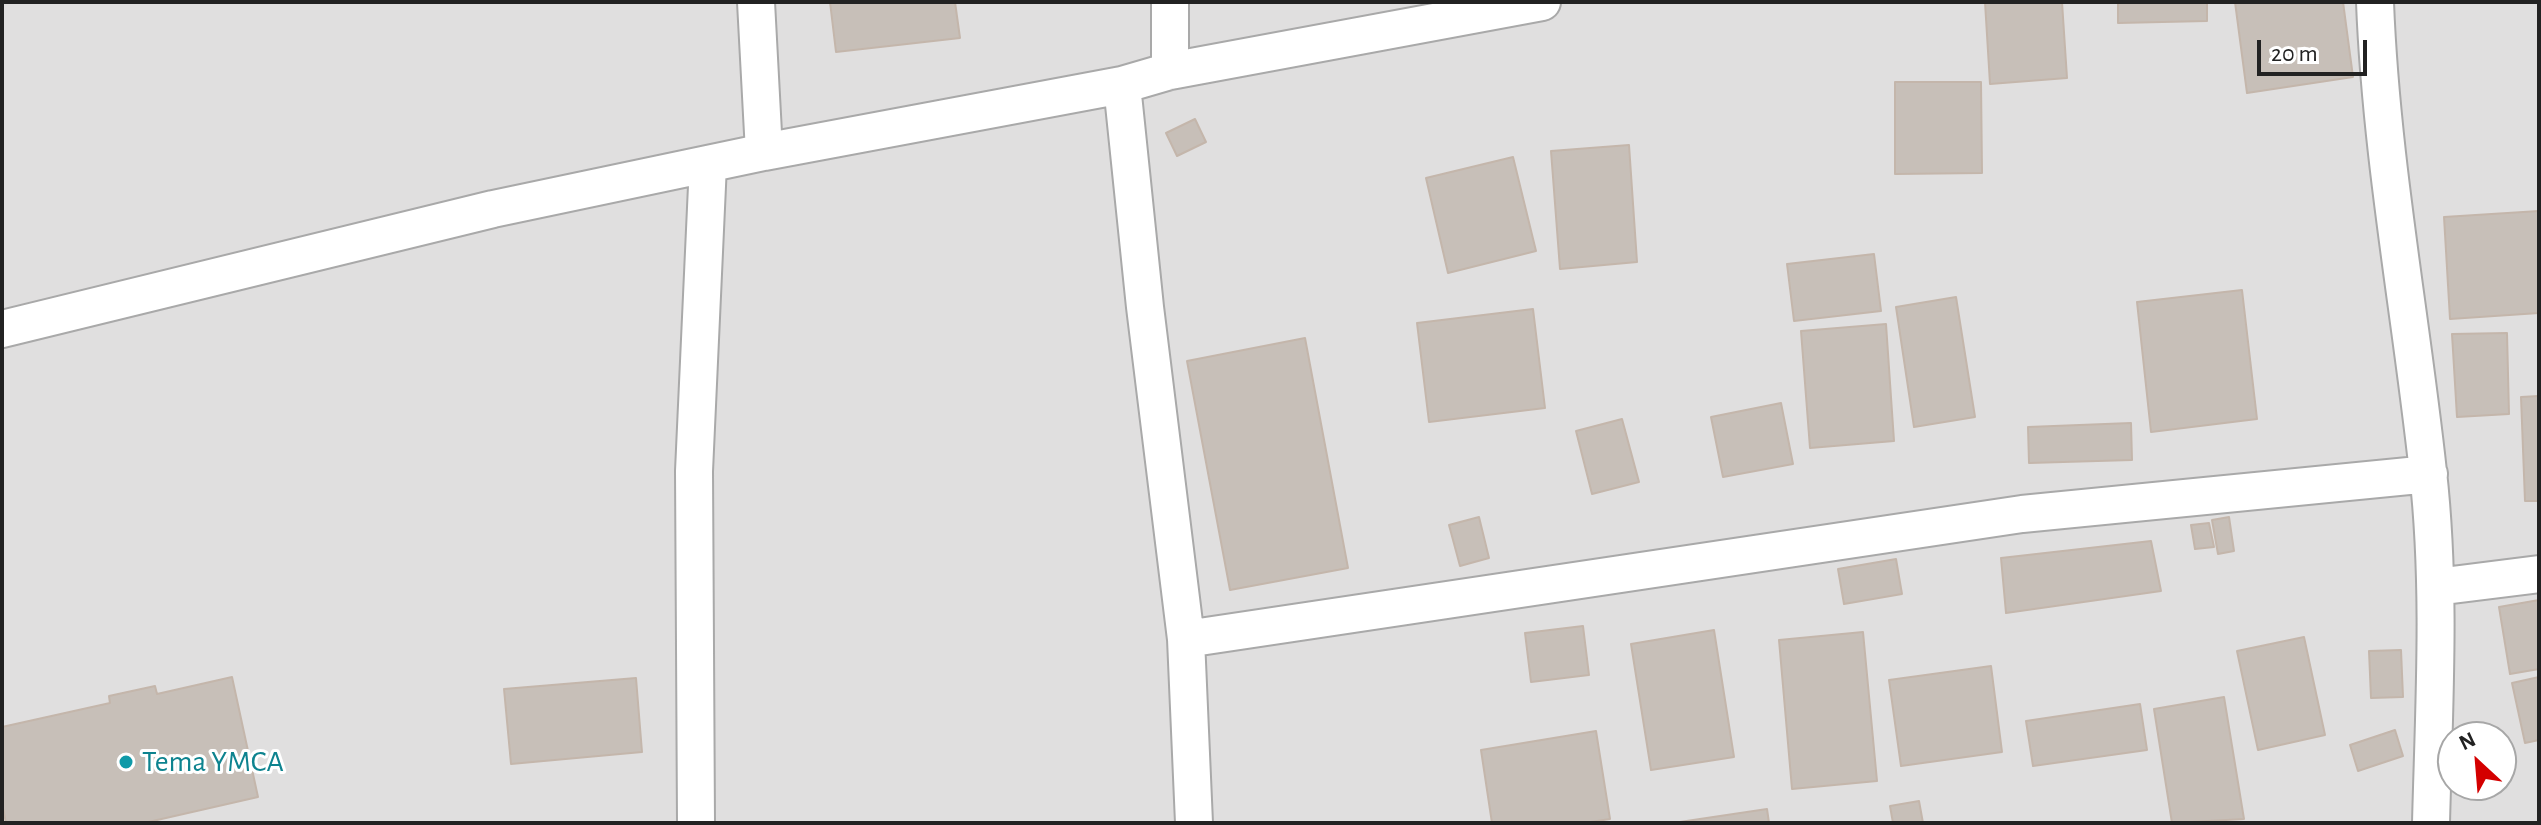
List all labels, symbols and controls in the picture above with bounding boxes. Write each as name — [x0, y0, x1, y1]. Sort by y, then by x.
scale bar — [2261, 24, 2371, 74]
text: 20 m — [2271, 42, 2318, 66]
north arrow — [2437, 721, 2517, 801]
text: N — [2456, 728, 2479, 754]
place label: Tema YMCA — [142, 744, 284, 780]
marker: Tema YMCA — [117, 753, 135, 771]

